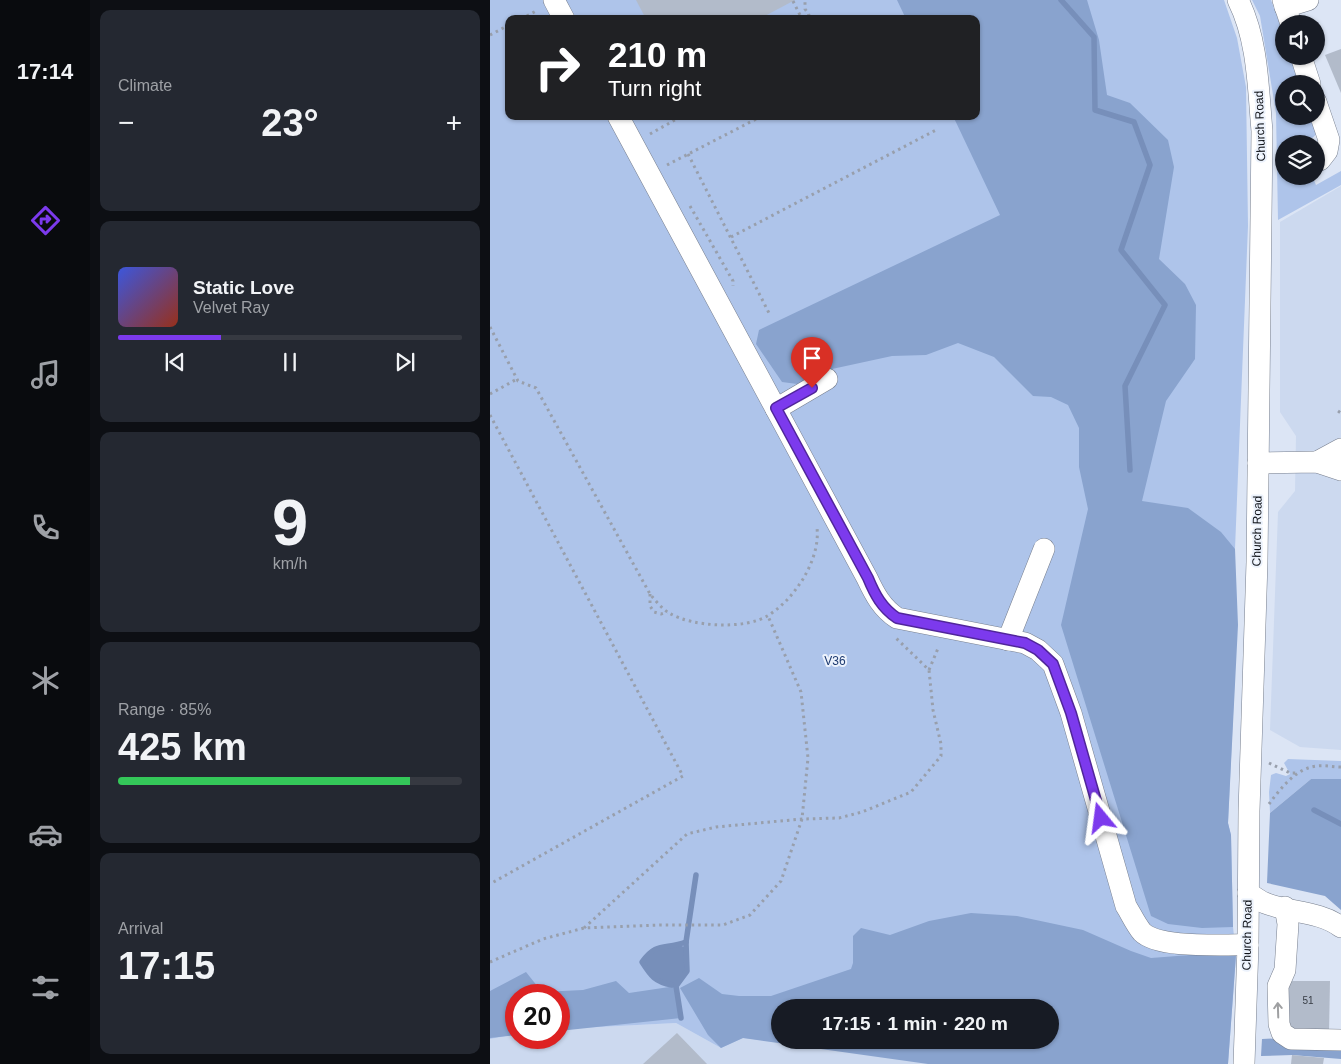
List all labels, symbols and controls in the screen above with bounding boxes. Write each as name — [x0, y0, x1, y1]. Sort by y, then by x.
map controls — [1275, 15, 1325, 185]
button: sound — [1275, 15, 1325, 65]
icon: right — [525, 35, 590, 100]
text: 210 m — [608, 35, 707, 74]
text: 17:14 — [17, 59, 73, 84]
button: search — [1275, 75, 1325, 125]
text: Turn right — [608, 76, 701, 101]
text: Climate — [118, 77, 172, 94]
street label: Church Road — [1252, 90, 1268, 162]
text: 23° — [261, 102, 319, 144]
text: − — [118, 107, 134, 138]
text: + — [446, 107, 462, 138]
button: layers — [1275, 135, 1325, 185]
icon: directions — [28, 203, 63, 238]
text: Static Love — [193, 277, 294, 298]
text: Velvet Ray — [193, 299, 269, 316]
pin — [791, 337, 833, 388]
icon: arrive — [798, 344, 826, 372]
icon: previous — [161, 348, 189, 376]
icon: pause — [276, 348, 304, 376]
icon: next — [391, 348, 419, 376]
icon: music — [28, 357, 63, 392]
text: 9 — [272, 486, 308, 559]
street label: Church Road — [1249, 496, 1265, 566]
icon: phone — [28, 510, 63, 545]
text: km/h — [273, 555, 307, 572]
park label: V36 — [824, 654, 846, 668]
icon: climate — [28, 663, 63, 698]
text: Range · 85% — [118, 701, 211, 718]
text: 425 km — [118, 726, 247, 768]
position arrow — [1074, 791, 1126, 843]
icon: car — [28, 817, 63, 852]
street label: Church Road — [1239, 900, 1255, 970]
text: Arrival — [118, 920, 163, 937]
text: 17:15 — [118, 945, 215, 987]
icon: filters — [28, 970, 63, 1005]
speed limit sign: 20 — [505, 984, 570, 1049]
house number: 51 — [1302, 995, 1314, 1006]
one-way arrow — [1274, 1002, 1283, 1018]
text: 17:15 · 1 min · 220 m — [822, 1013, 1008, 1034]

